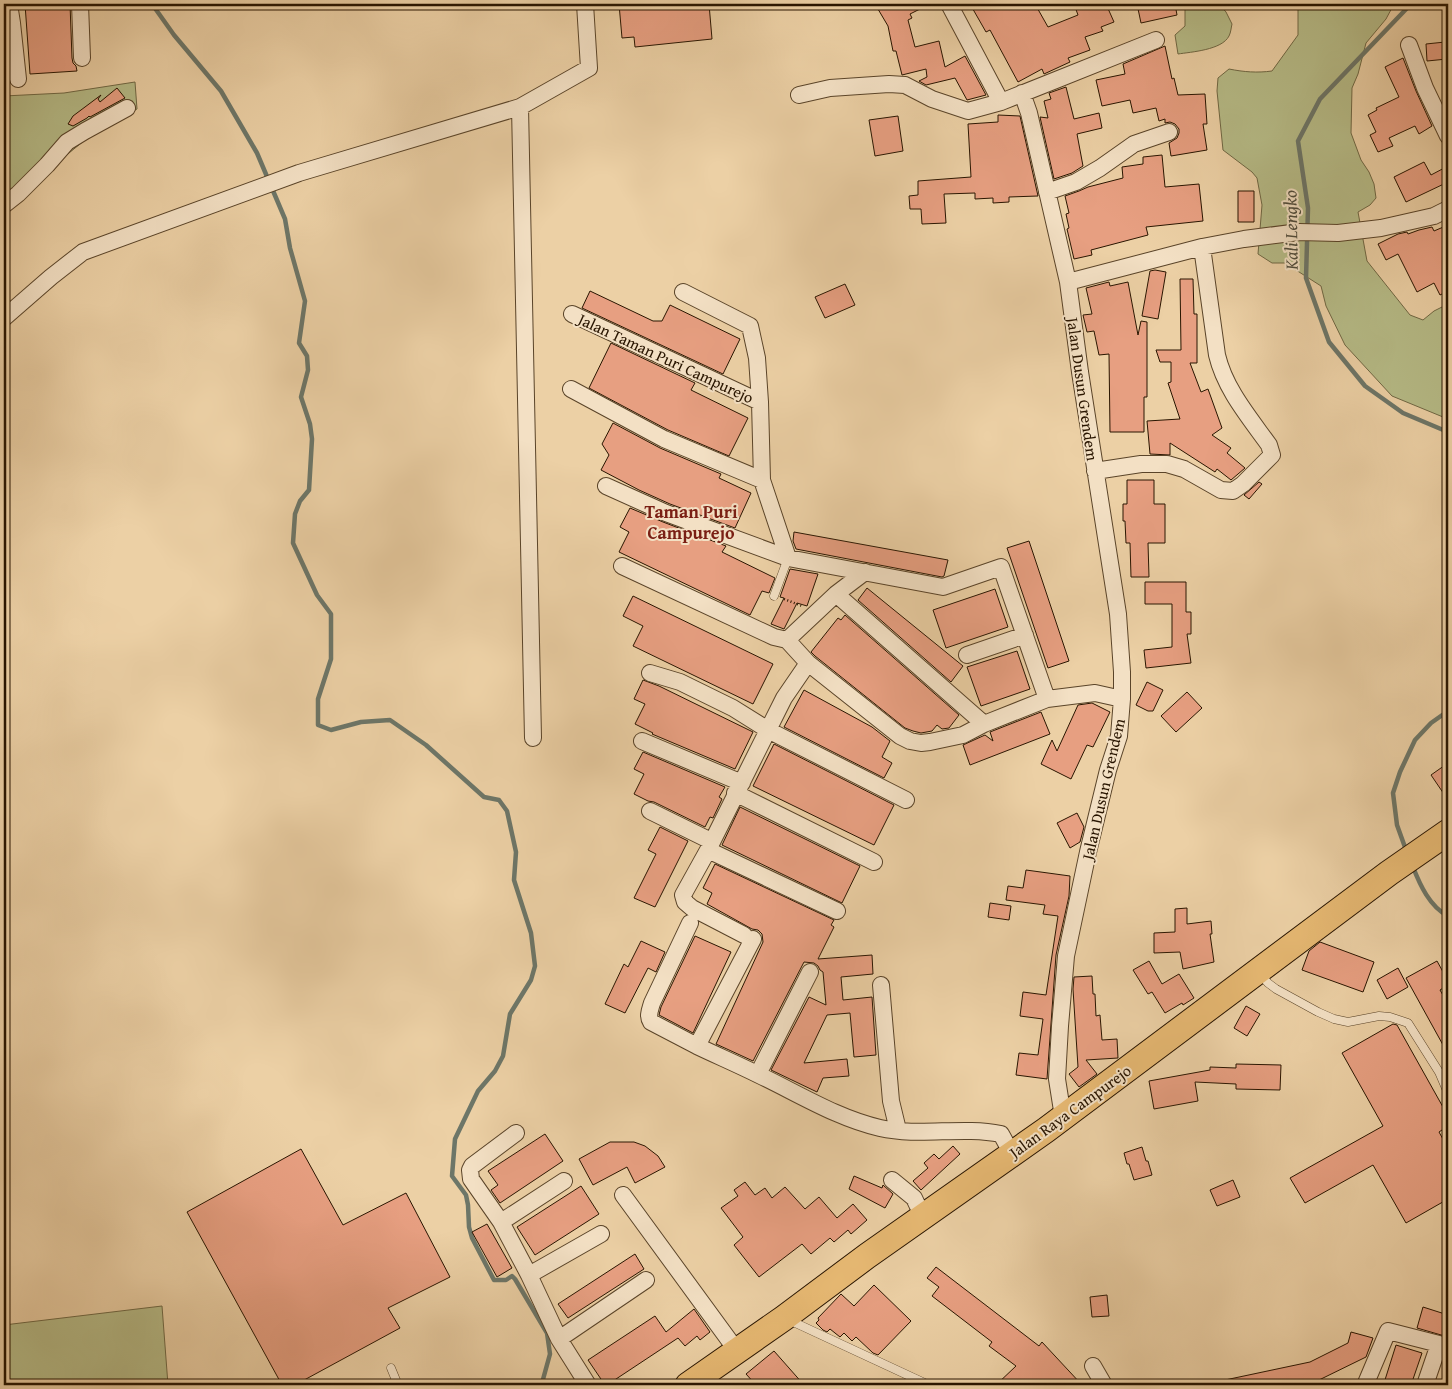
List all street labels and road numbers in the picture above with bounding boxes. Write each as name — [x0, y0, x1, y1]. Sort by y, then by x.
street label: Jalan Taman Puri Campurejo — [573, 306, 758, 409]
street label: Jalan Dusun Grendem — [1061, 314, 1105, 462]
street label: Jalan Dusun Grendem — [1075, 716, 1131, 864]
street label: Jalan Raya Campurejo — [1002, 1058, 1136, 1165]

